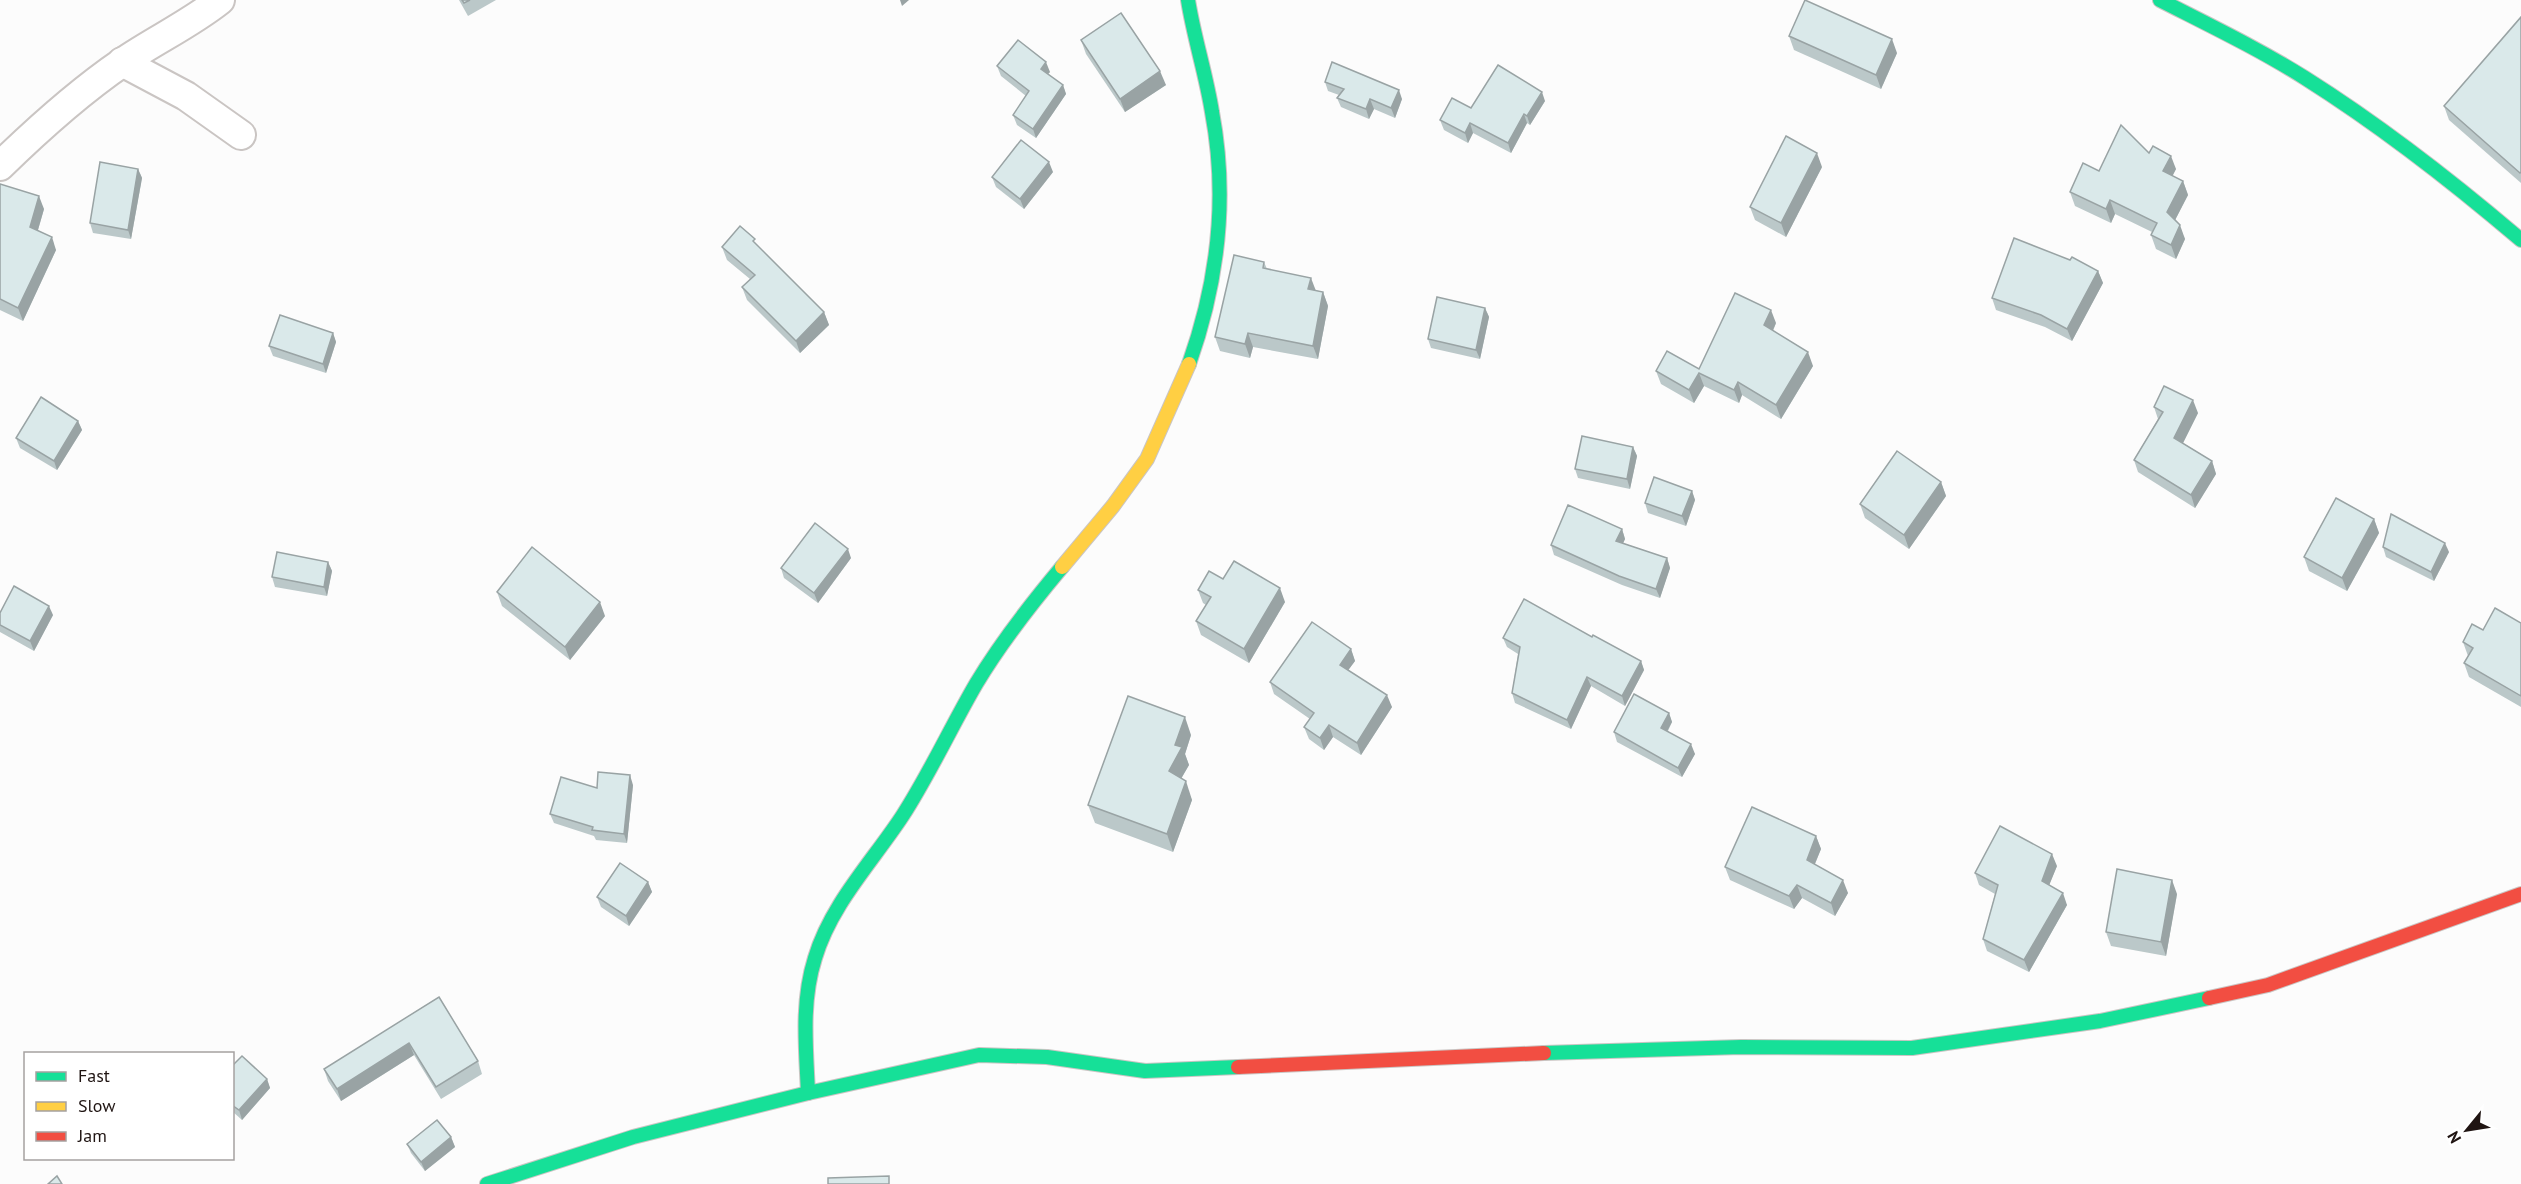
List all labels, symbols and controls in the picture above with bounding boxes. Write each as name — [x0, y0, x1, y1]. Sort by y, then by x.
legend — [24, 1052, 234, 1160]
text: Fast — [78, 1064, 110, 1087]
text: Slow — [78, 1094, 116, 1117]
north arrow — [2437, 1100, 2497, 1160]
text: Jam — [77, 1124, 107, 1147]
text: N — [2443, 1128, 2465, 1147]

